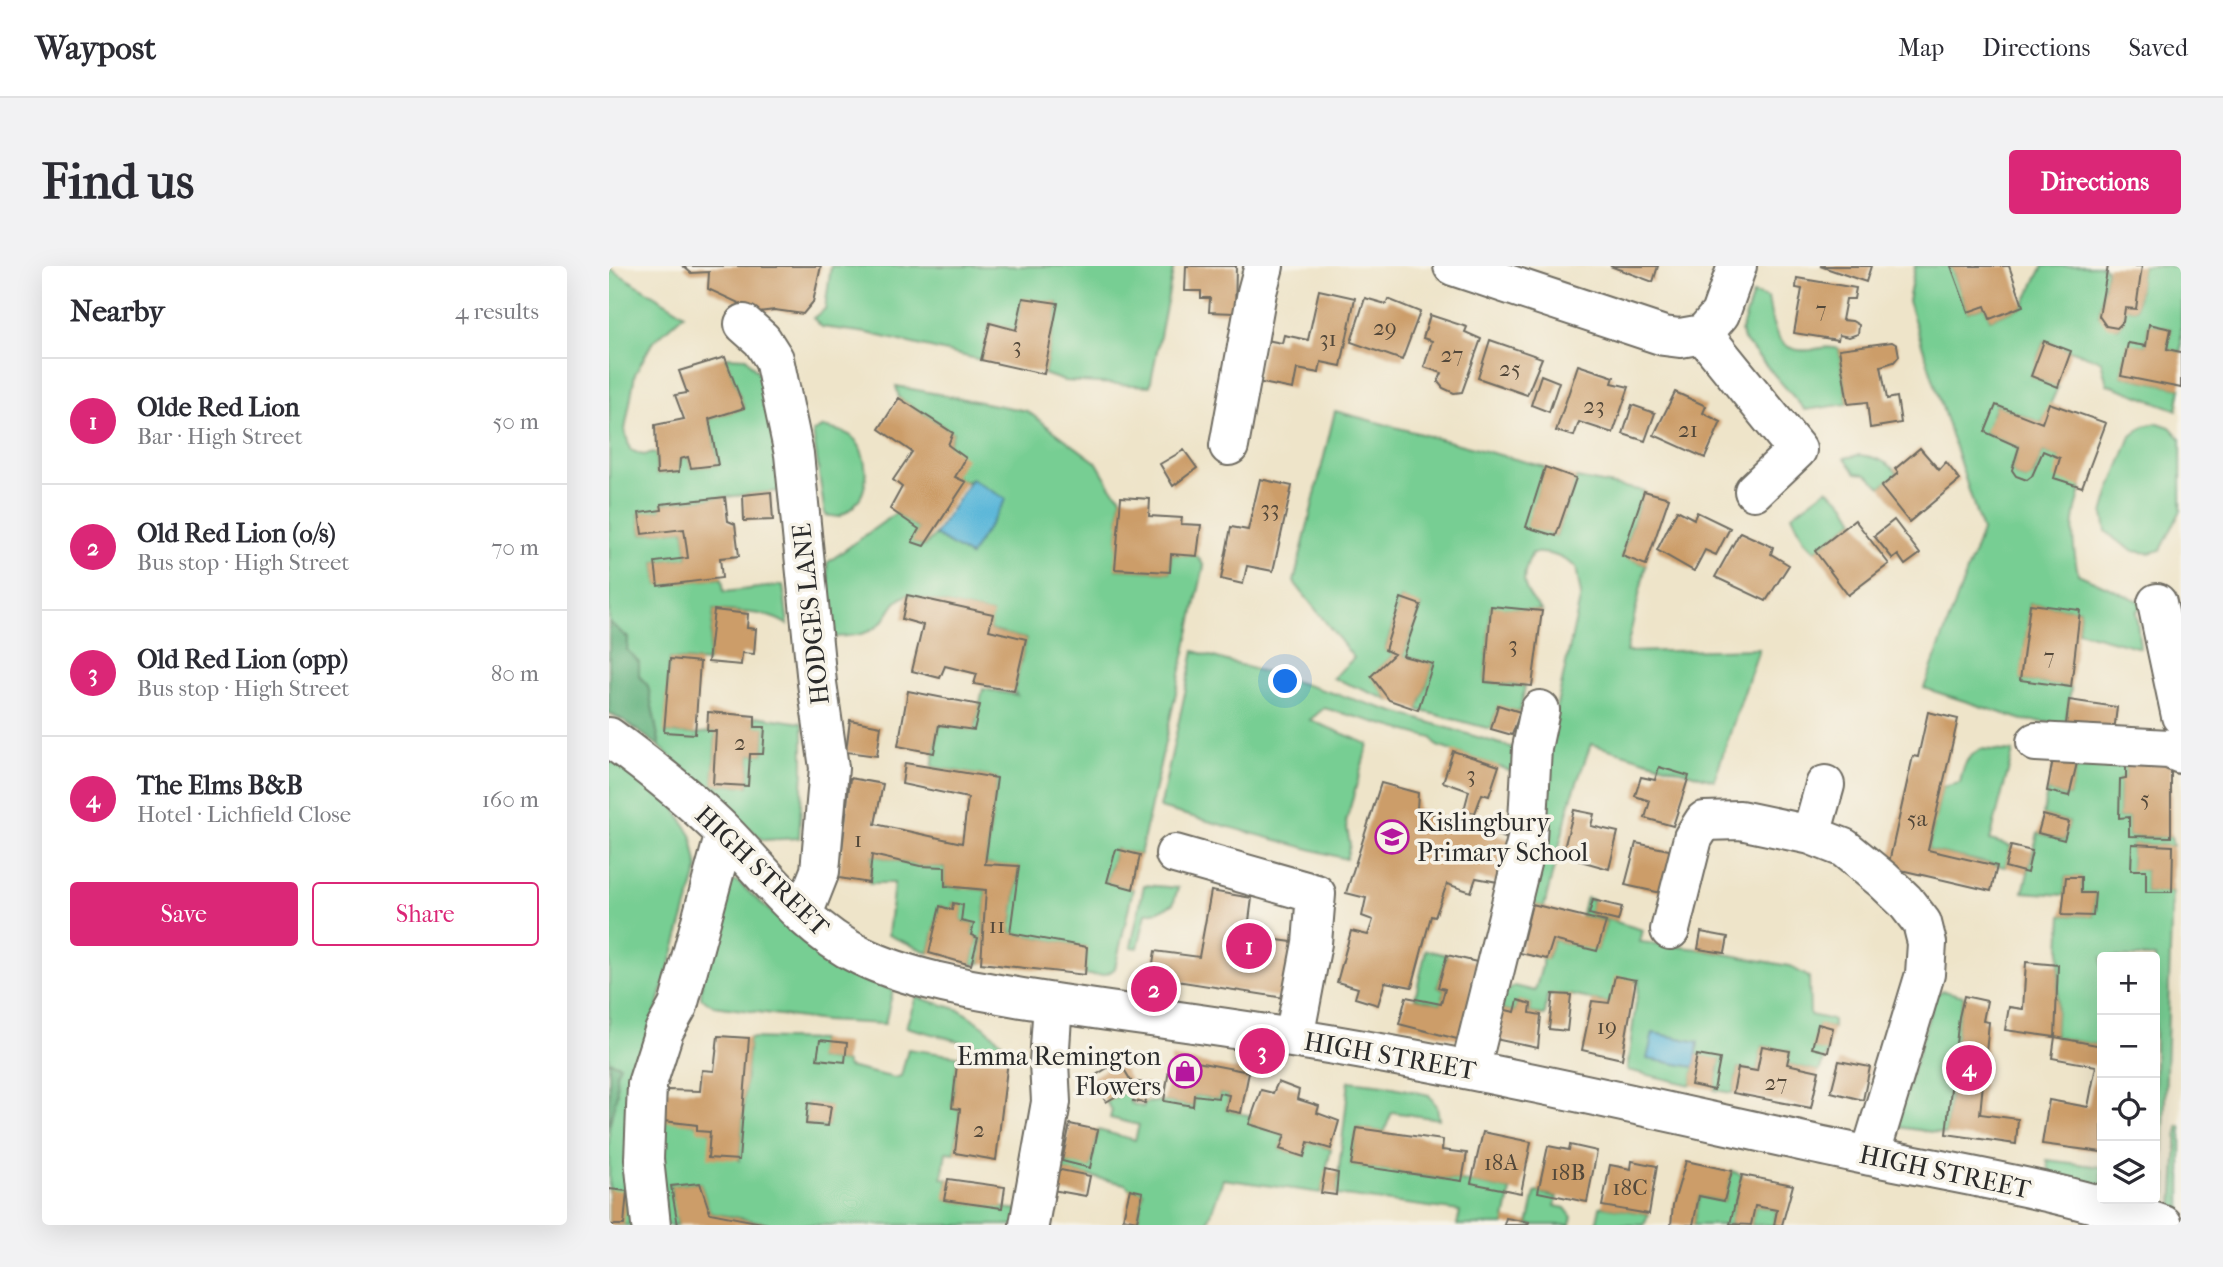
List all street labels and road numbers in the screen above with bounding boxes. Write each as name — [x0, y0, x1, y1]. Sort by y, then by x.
street label: HODGES LANE — [786, 522, 836, 706]
street label: HIGH STREET — [689, 799, 836, 943]
street label: HIGH STREET — [1302, 1026, 1479, 1086]
street label: HIGH STREET — [1857, 1139, 2034, 1205]

